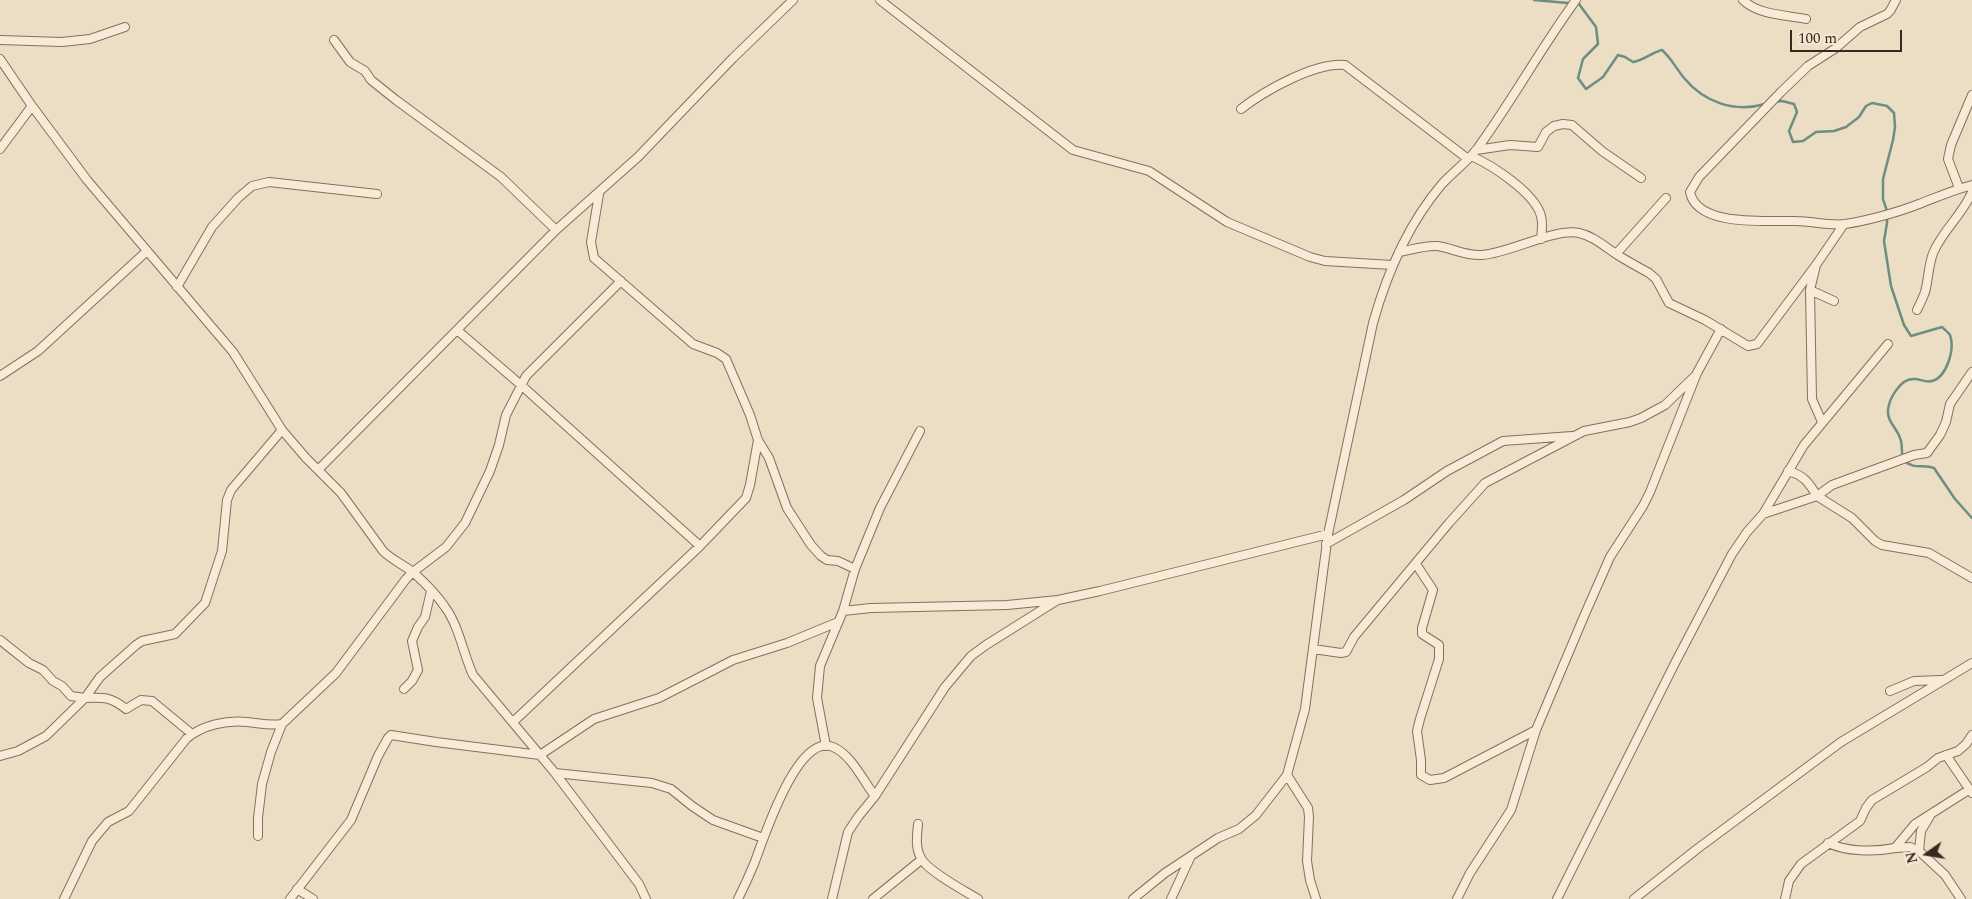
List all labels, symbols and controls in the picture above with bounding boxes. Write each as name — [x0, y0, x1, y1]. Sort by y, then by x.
scale bar — [1792, 20, 1904, 52]
text: 100 m — [1798, 27, 1837, 50]
north arrow — [1902, 829, 1952, 879]
text: N — [1900, 850, 1923, 865]

